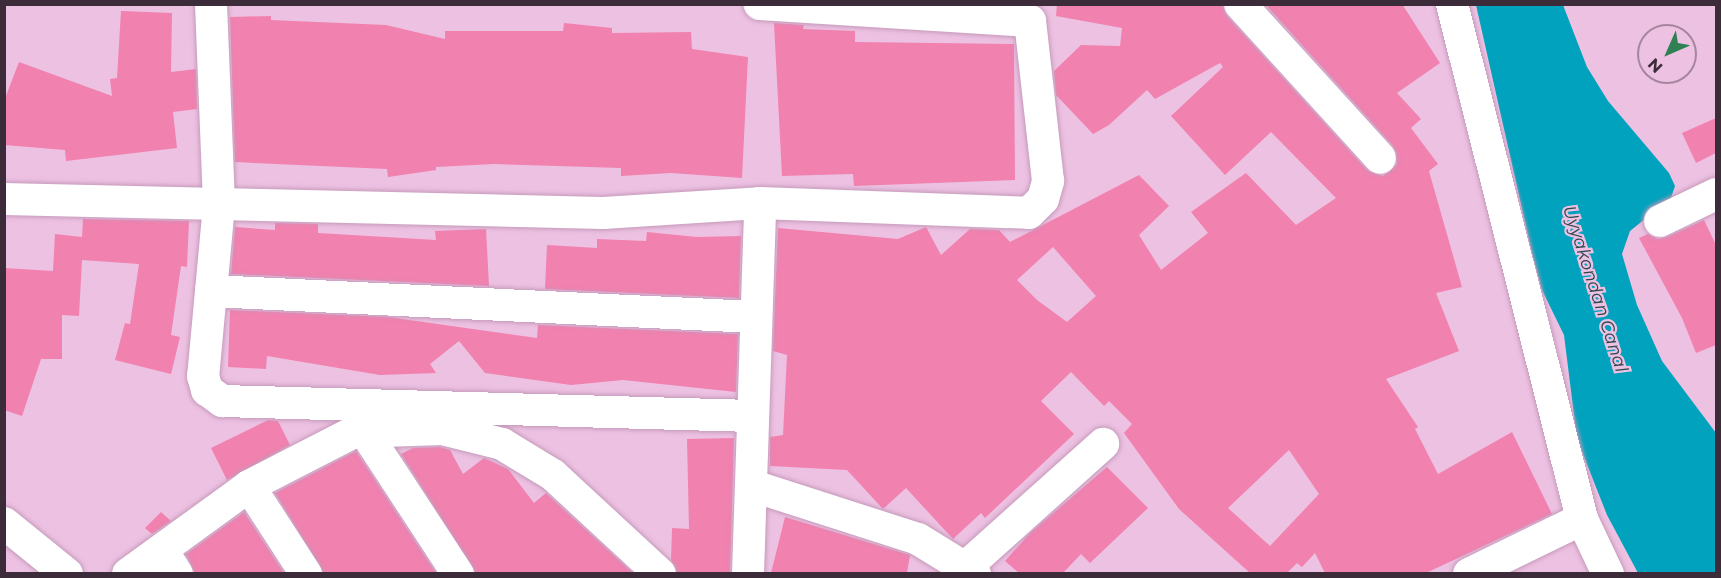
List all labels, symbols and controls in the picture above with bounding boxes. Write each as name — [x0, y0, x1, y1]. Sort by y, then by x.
north arrow — [1637, 24, 1697, 84]
text: N — [1644, 54, 1667, 77]
water label: Uyyakondan Canal — [1558, 203, 1632, 375]

